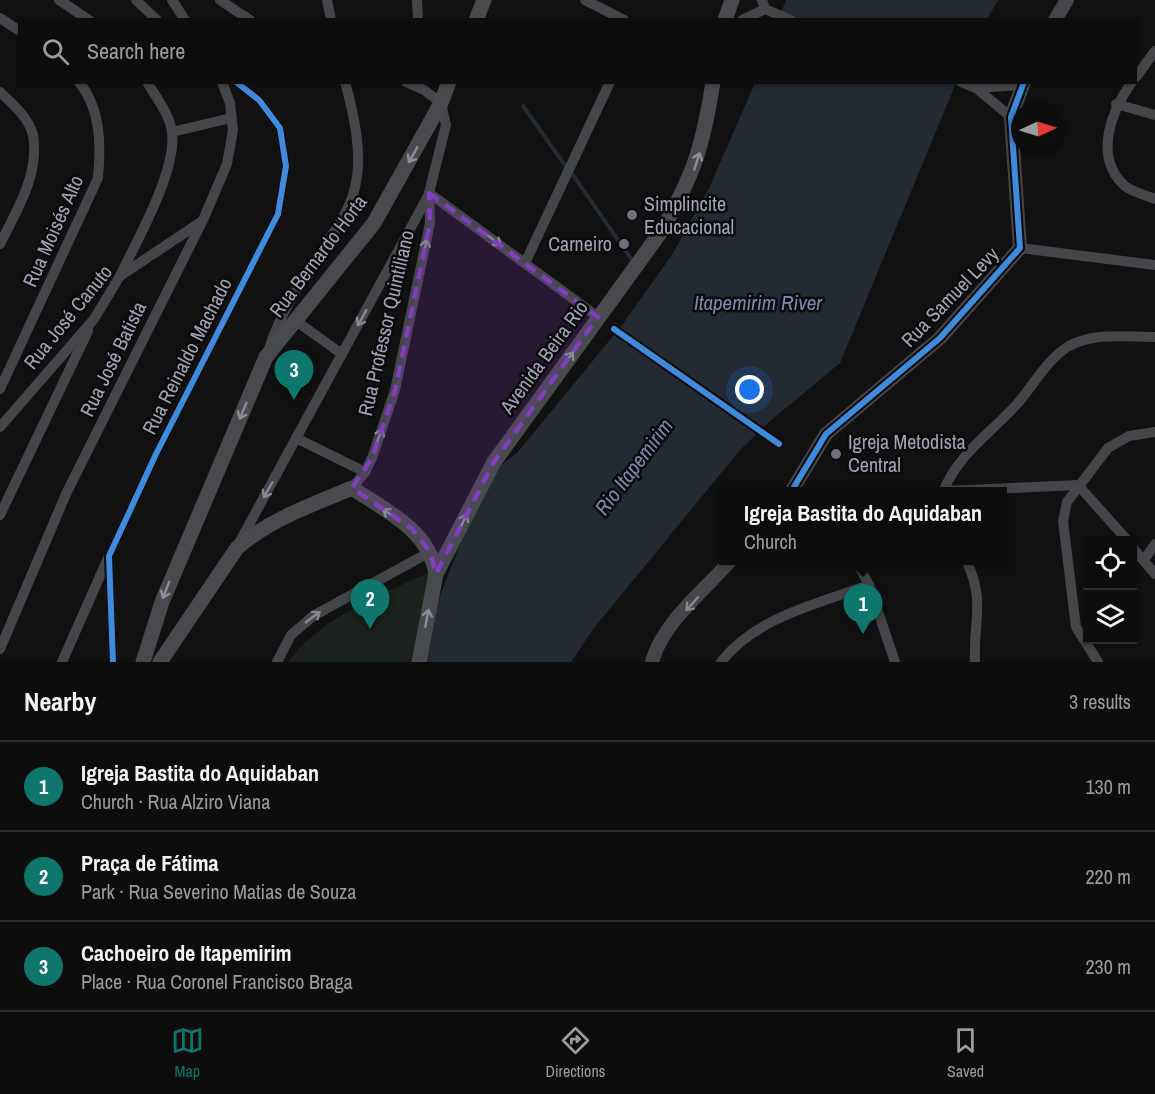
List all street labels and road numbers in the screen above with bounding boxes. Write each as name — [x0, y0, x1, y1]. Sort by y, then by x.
street label: Rua Moisés Alto — [16, 171, 89, 291]
street label: Rua Bernardo Horta — [263, 189, 373, 322]
street label: Rua Professor Quintiliano — [351, 227, 420, 418]
street label: Rua Samuel Levy — [895, 240, 1005, 353]
street label: Rua José Canuto — [17, 259, 118, 374]
street label: Rua Reinaldo Machado — [135, 273, 238, 439]
street label: Avenida Beira Rio — [493, 295, 594, 420]
street label: Rua José Batista — [73, 297, 152, 421]

